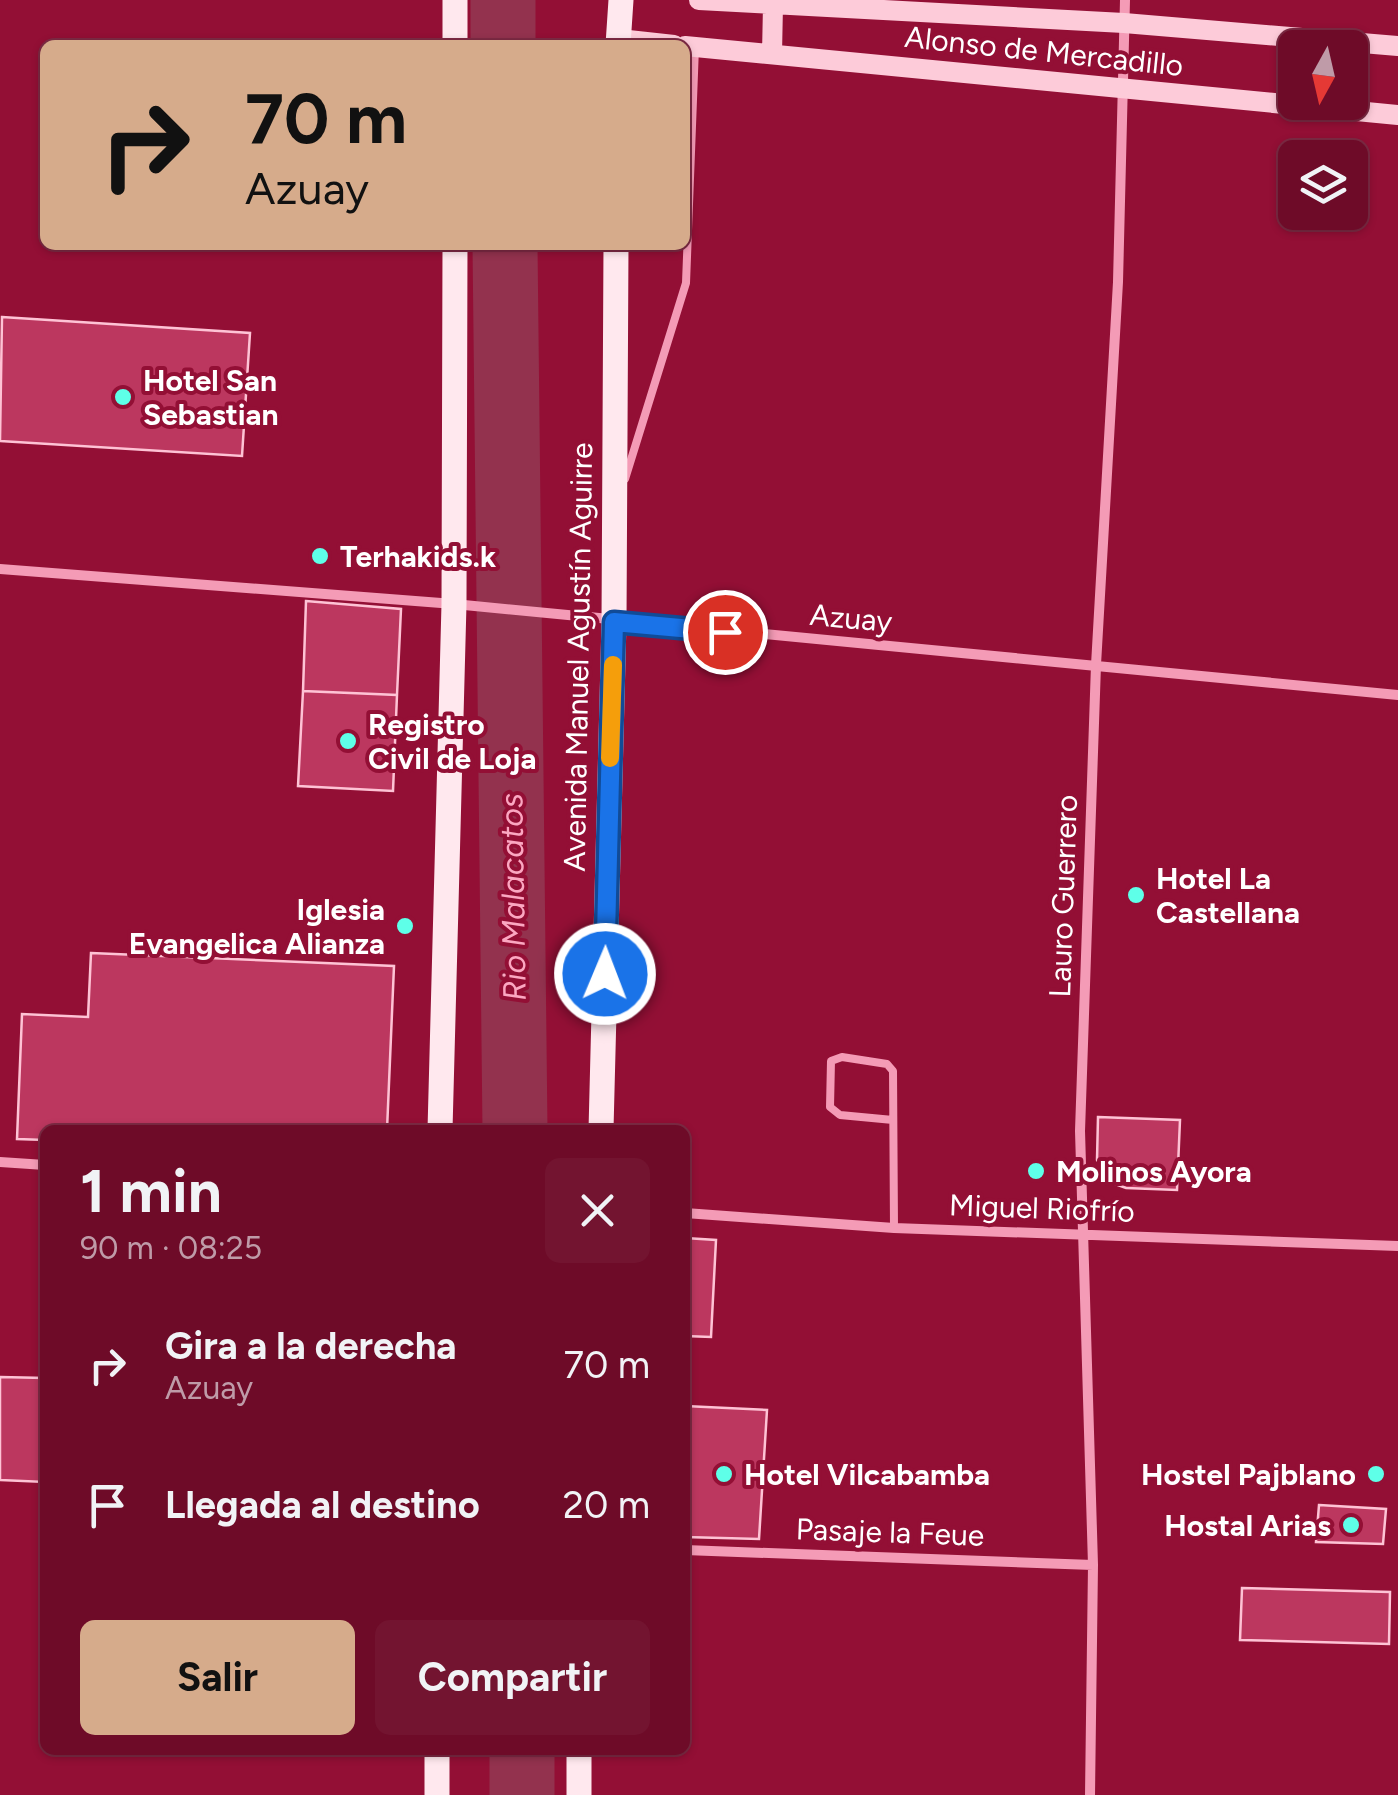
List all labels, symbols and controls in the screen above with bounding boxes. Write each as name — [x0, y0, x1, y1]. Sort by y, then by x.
street label: Alonso de Mercadillo — [903, 18, 1185, 84]
north arrow — [1278, 30, 1368, 120]
map controls — [1278, 30, 1368, 230]
text: 70 m — [245, 76, 407, 161]
icon: right — [80, 80, 210, 210]
button: layers — [1278, 140, 1368, 230]
text: Azuay — [245, 161, 369, 215]
place label: Hotel San Sebastian — [143, 362, 279, 433]
marker: Hotel San Sebastian — [112, 386, 134, 408]
street label: Avenida Manuel Agustín Aguirre — [556, 442, 600, 872]
place label: Terhakids.k — [340, 538, 496, 575]
marker: Terhakids.k — [309, 545, 331, 567]
pin — [683, 590, 768, 675]
street label: Azuay — [808, 596, 894, 640]
icon: arrive — [698, 605, 753, 660]
place label: Registro Civil de Loja — [368, 706, 537, 777]
marker: Registro Civil de Loja — [337, 730, 359, 752]
water label: Rio Malacatos — [492, 793, 534, 1001]
street label: Lauro Guerrero — [1041, 794, 1085, 998]
place label: Hotel La Castellana — [1156, 860, 1300, 931]
marker: Hotel La Castellana — [1125, 884, 1147, 906]
place label: Iglesia Evangelica Alianza — [129, 891, 385, 962]
marker: Iglesia Evangelica Alianza — [394, 915, 416, 937]
position arrow — [553, 922, 657, 1026]
place label: Molinos Ayora — [1056, 1153, 1252, 1190]
text: 1 min — [80, 1155, 222, 1227]
button: close — [545, 1158, 650, 1263]
marker: Molinos Ayora — [1025, 1160, 1047, 1182]
street label: Miguel Riofrío — [949, 1186, 1135, 1230]
text: 90 m · 08:25 — [80, 1229, 262, 1267]
text: Gira a la derecha — [165, 1323, 457, 1369]
icon: right — [80, 1338, 135, 1393]
text: 70 m — [564, 1342, 650, 1388]
text: Azuay — [165, 1369, 253, 1407]
place label: Hotel Vilcabamba — [744, 1456, 990, 1493]
place label: Hostel Pajblano — [1141, 1456, 1356, 1493]
marker: Hotel Vilcabamba — [713, 1463, 735, 1485]
marker: Hostel Pajblano — [1365, 1463, 1387, 1485]
icon: arrive — [80, 1478, 135, 1533]
text: Llegada al destino — [165, 1482, 480, 1528]
text: 20 m — [563, 1482, 650, 1528]
place label: Hostal Arias — [1164, 1507, 1331, 1544]
street label: Pasaje la Feue — [795, 1510, 985, 1554]
marker: Hostal Arias — [1340, 1514, 1362, 1536]
button: Salir — [80, 1620, 355, 1735]
button: Compartir — [375, 1620, 650, 1735]

